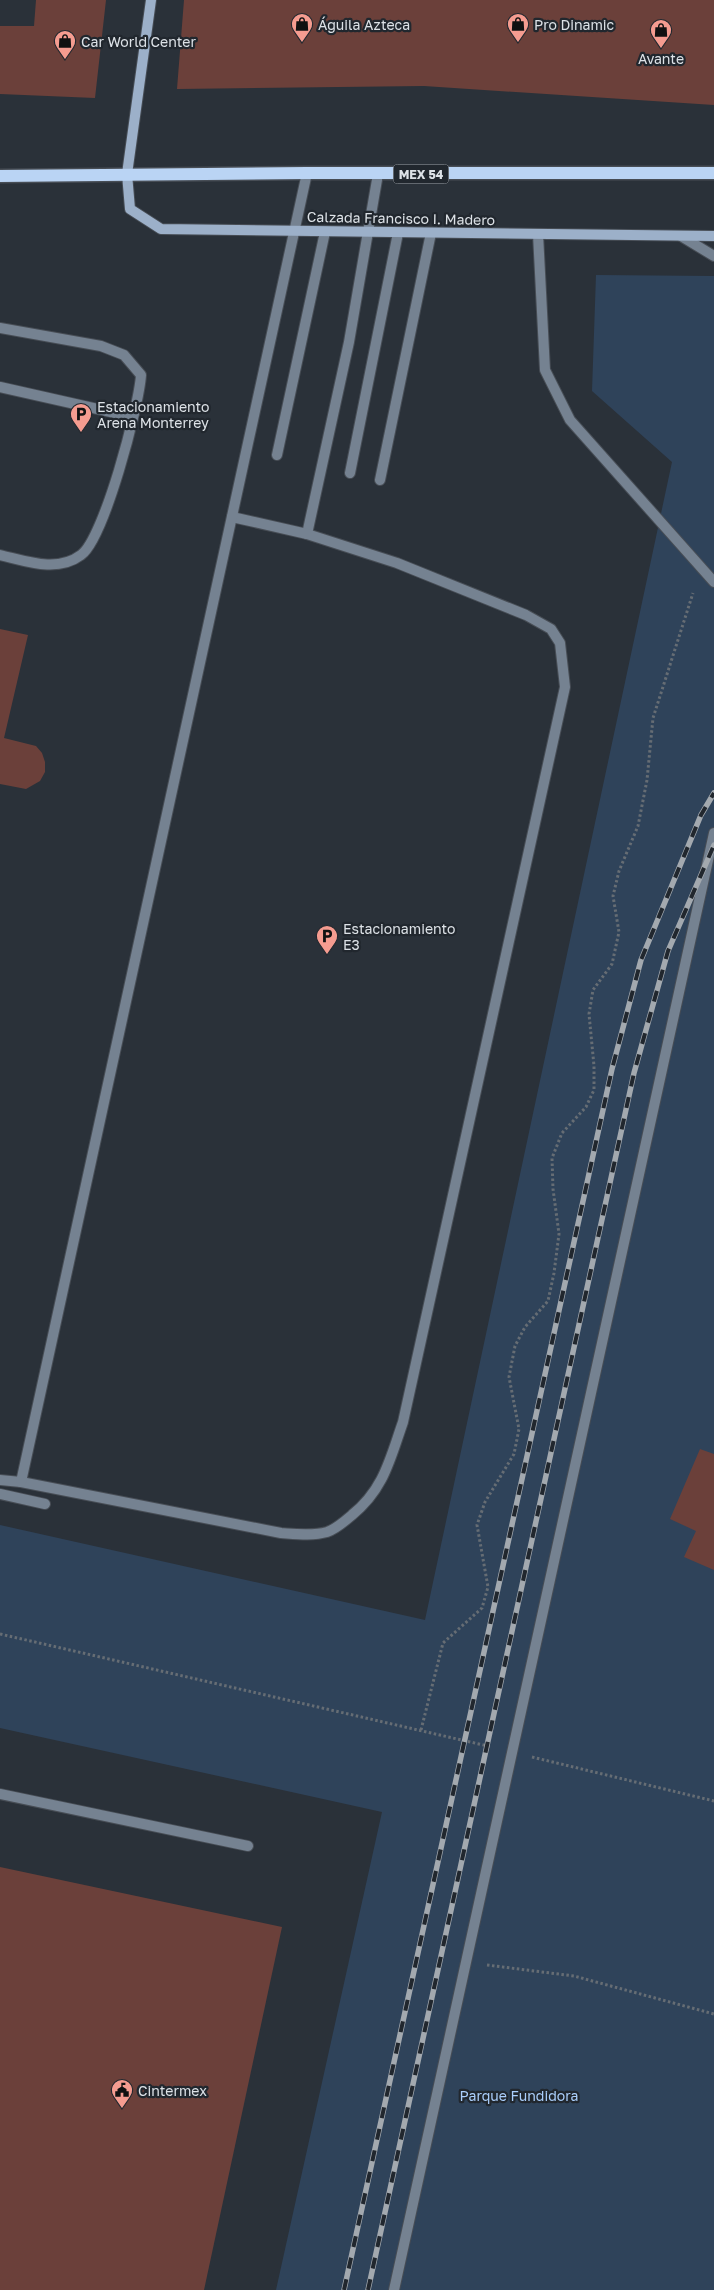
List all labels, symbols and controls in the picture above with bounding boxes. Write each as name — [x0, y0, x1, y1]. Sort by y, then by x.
shop icon: Águila Azteca — [290, 12, 314, 43]
shop icon: Pro Dinamic — [506, 12, 530, 43]
place label: Águila Azteca — [318, 16, 410, 33]
place label: Pro Dinamic — [534, 16, 615, 33]
shop icon: Avante — [649, 18, 673, 49]
shop icon: Car World Center — [53, 29, 77, 60]
place label: Car World Center — [81, 33, 196, 50]
place label: Avante — [638, 50, 684, 67]
road number: MEX 54 — [394, 164, 448, 183]
street label: Calzada Francisco I. Madero — [307, 208, 495, 228]
place label: Estacionamiento Arena Monterrey — [97, 398, 210, 431]
parking icon: Estacionamiento Arena Monterrey — [69, 402, 93, 433]
place label: Estacionamiento E3 — [343, 920, 456, 953]
parking icon: Estacionamiento E3 — [315, 924, 339, 955]
public building icon: Cintermex — [110, 2078, 134, 2109]
place label: Cintermex — [138, 2082, 207, 2099]
park label: Parque Fundidora — [460, 2087, 578, 2104]

